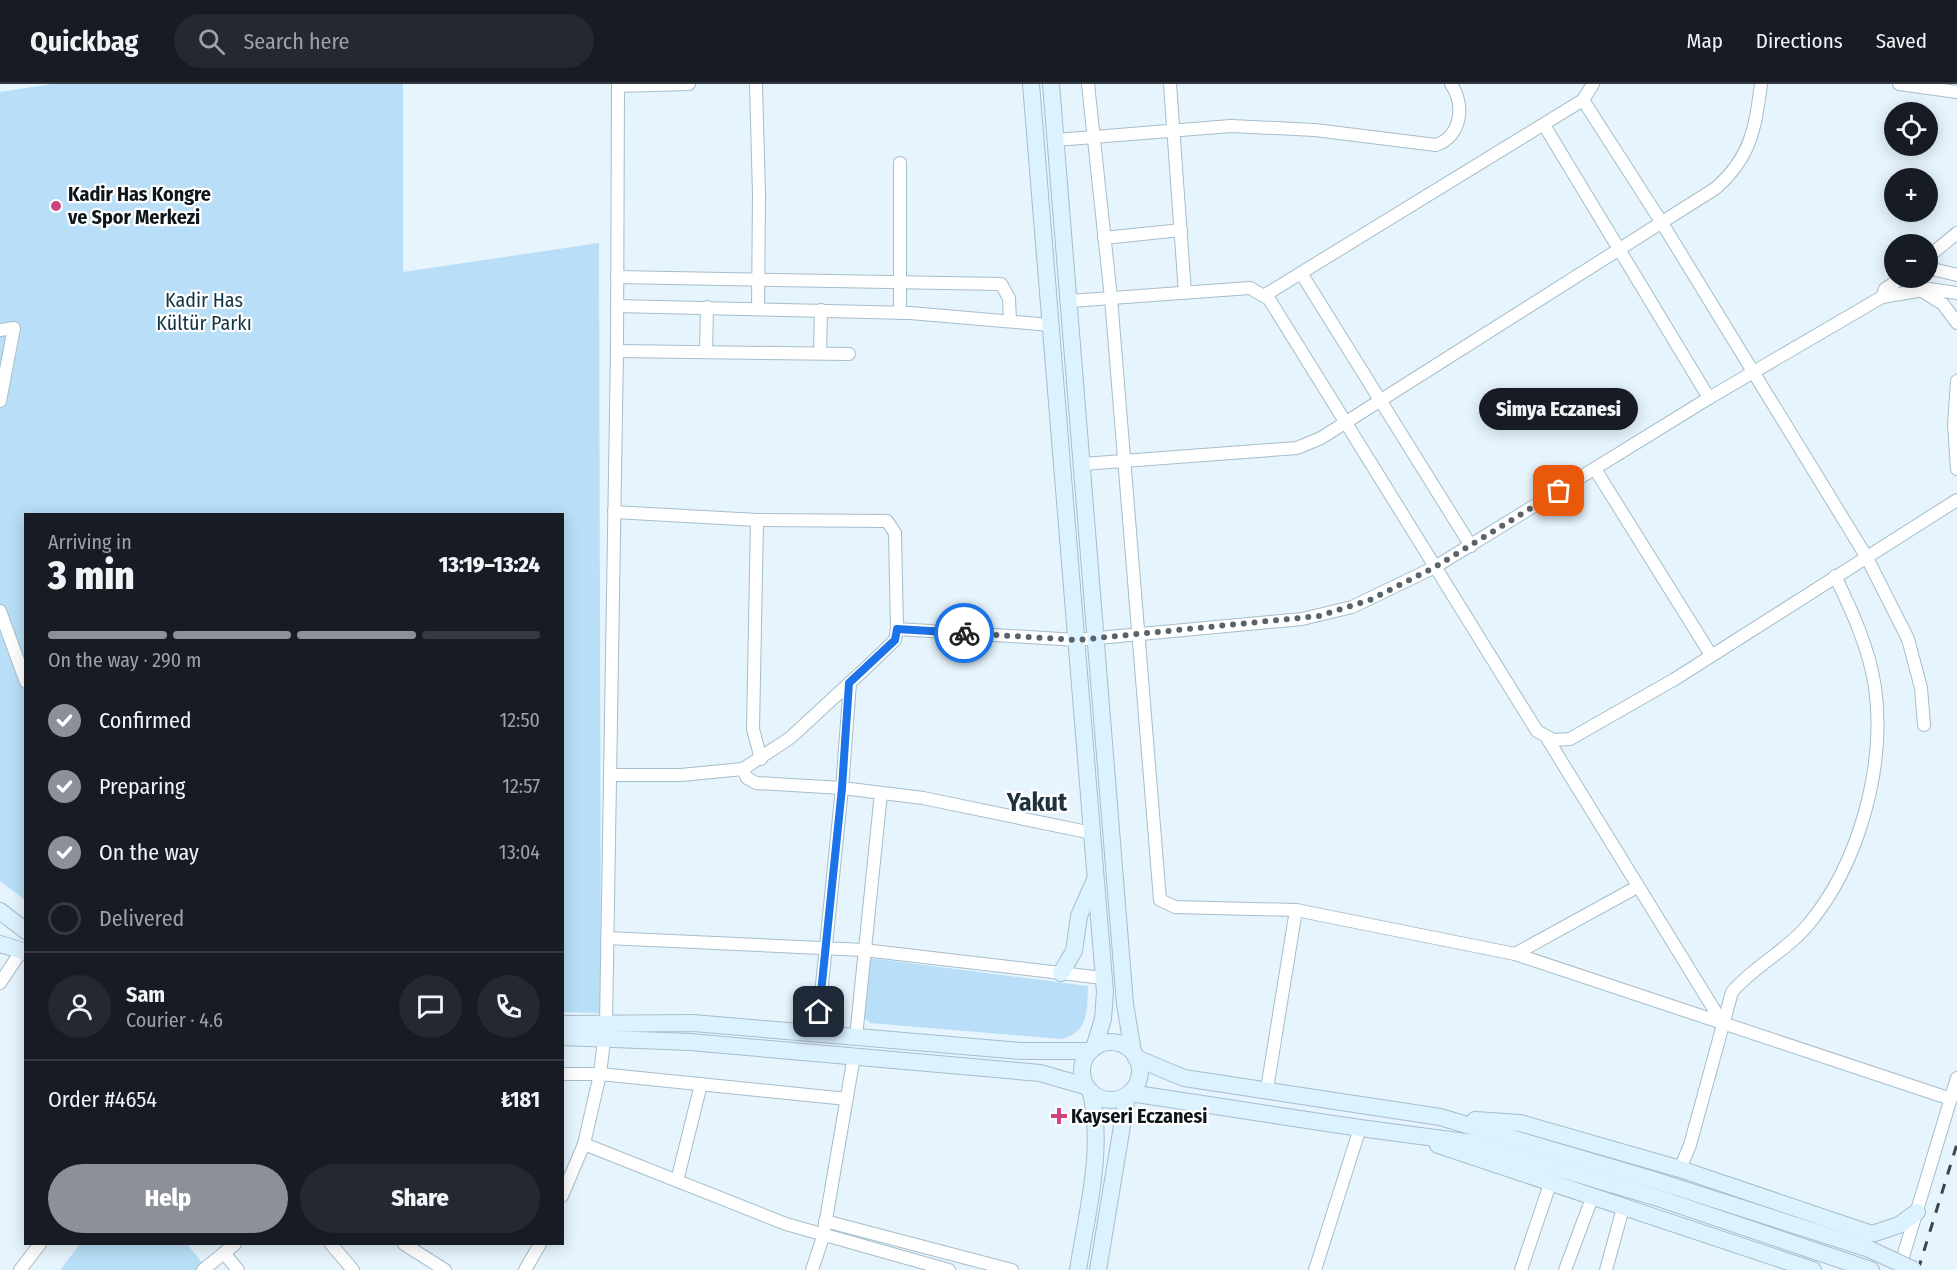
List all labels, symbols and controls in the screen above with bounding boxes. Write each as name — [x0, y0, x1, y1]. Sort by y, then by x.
search box — [174, 14, 594, 68]
text: Quickbag — [30, 25, 138, 58]
icon: search — [195, 25, 228, 58]
text: Search here — [243, 28, 349, 55]
text: Map — [1686, 28, 1723, 54]
text: Directions — [1756, 28, 1843, 54]
text: Saved — [1876, 28, 1927, 54]
map controls — [1884, 102, 1938, 288]
button: locate — [1884, 102, 1938, 156]
button: + — [1884, 168, 1938, 222]
place label: Kadir Has Kongre ve Spor Merkezi — [67, 182, 211, 229]
marker: Kadir Has Kongre ve Spor Merkezi — [49, 199, 63, 213]
button: − — [1884, 234, 1938, 288]
park label: Kadir Has Kültür Parkı — [156, 288, 252, 335]
callout: Simya Eczanesi — [1480, 389, 1638, 431]
text: Simya Eczanesi — [1496, 397, 1621, 421]
pin — [1533, 465, 1584, 516]
icon: bag — [1542, 474, 1575, 507]
text: Arriving in — [48, 530, 132, 554]
text: 13:19–13:24 — [439, 551, 540, 578]
text: 3 min — [48, 553, 135, 599]
courier — [934, 603, 994, 663]
icon: bike — [948, 617, 981, 650]
text: On the way · 290 m — [48, 648, 201, 672]
icon: check — [48, 704, 81, 737]
text: Confirmed — [99, 707, 192, 734]
text: 12:50 — [499, 708, 540, 732]
icon: check — [48, 770, 81, 803]
text: Preparing — [99, 773, 185, 800]
text: 12:57 — [502, 774, 540, 798]
district label: Yakut — [1006, 787, 1068, 818]
icon: check — [48, 836, 81, 869]
text: On the way — [99, 839, 199, 866]
text: 13:04 — [499, 840, 540, 864]
text: Delivered — [99, 905, 184, 932]
button: person — [48, 975, 111, 1038]
button: chat — [399, 975, 462, 1038]
button: phone — [477, 975, 540, 1038]
text: Sam — [126, 981, 165, 1008]
pin — [793, 986, 844, 1037]
icon: home — [802, 995, 835, 1028]
text: Courier · 4.6 — [126, 1008, 223, 1032]
text: Order #4654 — [48, 1086, 157, 1113]
text: ₺181 — [501, 1086, 540, 1113]
place label: Kayseri Eczanesi — [1071, 1104, 1207, 1128]
marker: Kayseri Eczanesi — [1052, 1109, 1066, 1123]
button: Help — [48, 1164, 288, 1233]
button: Share — [300, 1164, 540, 1233]

